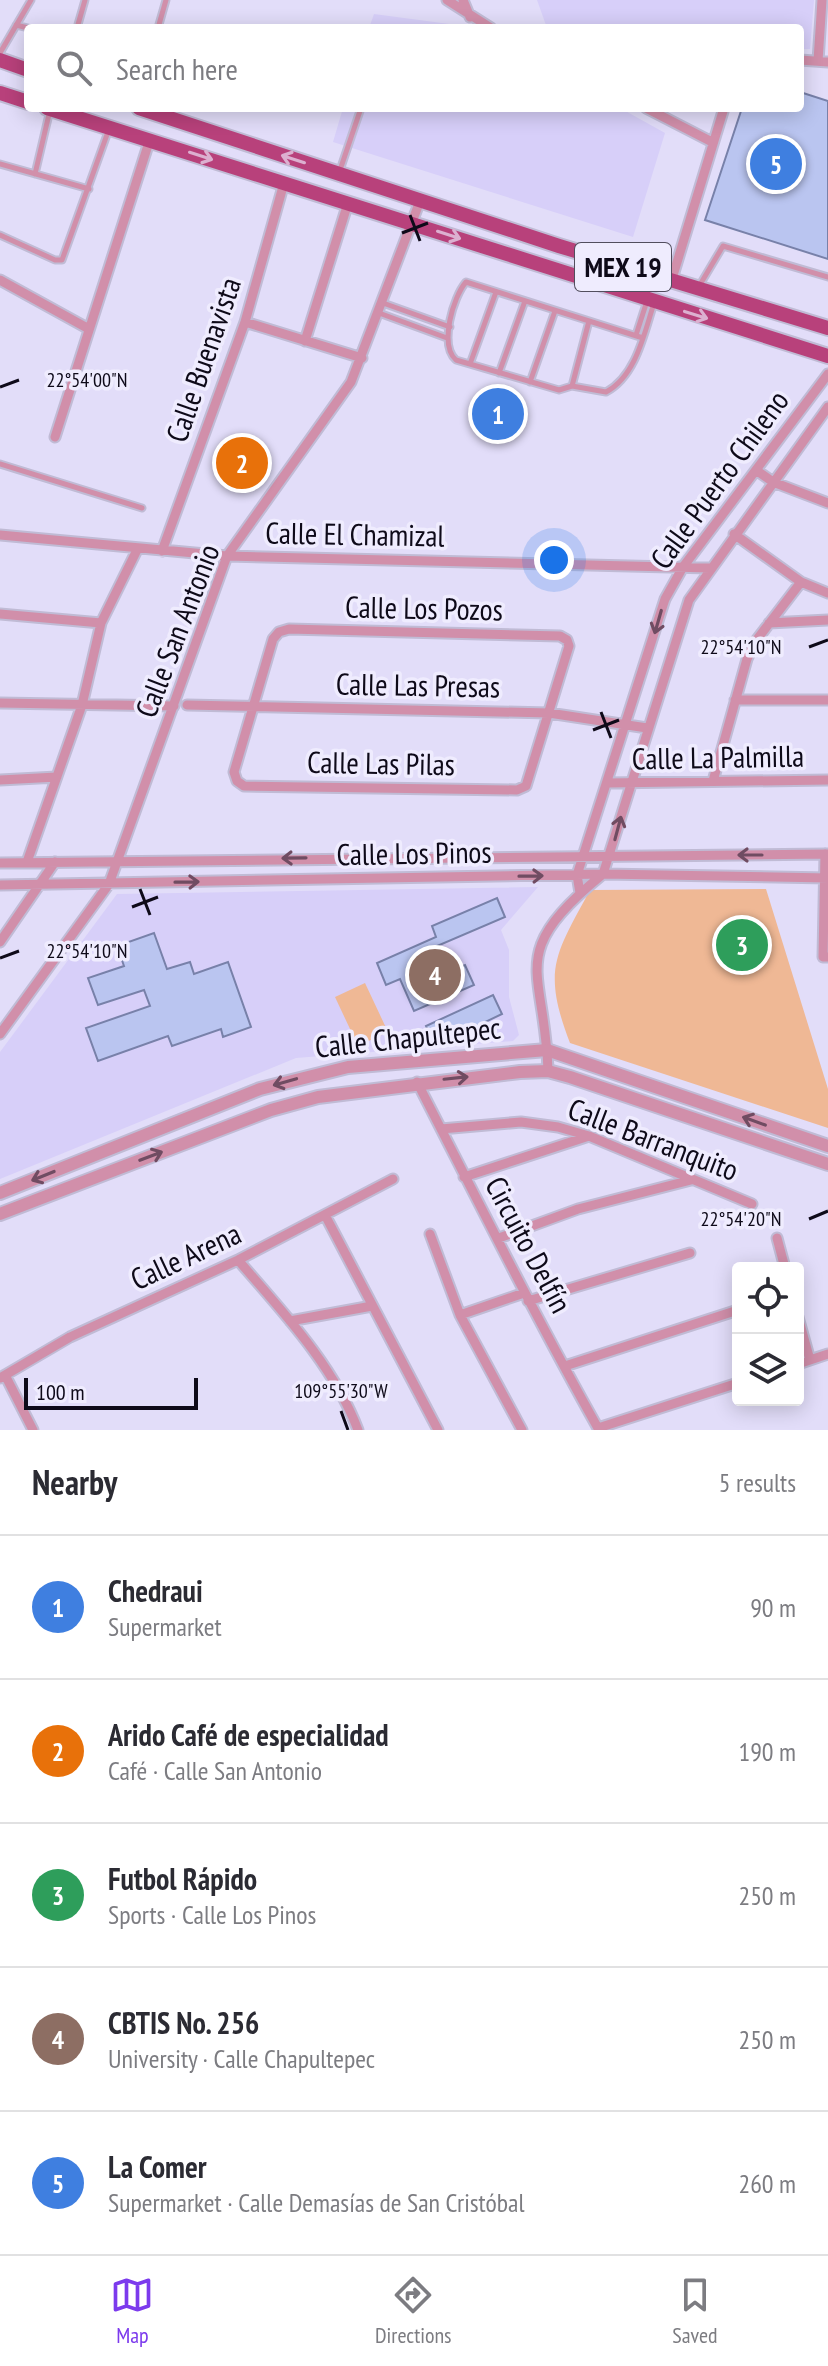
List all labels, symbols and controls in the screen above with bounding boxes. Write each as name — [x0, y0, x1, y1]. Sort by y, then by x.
search box — [24, 24, 804, 112]
icon: search — [52, 46, 96, 90]
text: Search here — [116, 49, 238, 88]
pin: 5 — [750, 134, 802, 194]
one-way arrow — [188, 149, 214, 164]
one-way arrow — [280, 151, 306, 166]
one-way arrow — [436, 229, 461, 243]
road number: MEX 19 — [575, 243, 671, 291]
street label: Calle Buenavista — [156, 272, 249, 447]
one-way arrow — [683, 308, 709, 323]
text: 22°54'00"N — [47, 367, 127, 393]
street label: Calle Puerto Chileno — [641, 382, 797, 576]
pin: 1 — [472, 384, 524, 444]
pin: 2 — [216, 433, 268, 493]
street label: Calle El Chamizal — [265, 512, 445, 555]
street label: Calle San Antonio — [126, 538, 228, 723]
your location — [534, 540, 574, 580]
street label: Calle Los Pozos — [345, 587, 503, 628]
one-way arrow — [650, 608, 665, 634]
text: 22°54'10"N — [701, 634, 781, 660]
street label: Calle Las Presas — [336, 664, 500, 705]
street label: Calle La Palmilla — [632, 736, 804, 777]
street label: Calle Las Pilas — [307, 742, 455, 783]
one-way arrow — [611, 816, 626, 842]
street label: Calle Los Pinos — [336, 832, 492, 873]
one-way arrow — [737, 847, 764, 862]
one-way arrow — [281, 850, 308, 866]
one-way arrow — [517, 868, 544, 884]
one-way arrow — [173, 875, 200, 890]
pin: 3 — [716, 915, 768, 975]
text: 22°54'10"N — [47, 938, 127, 964]
pin: 4 — [409, 945, 461, 1005]
street label: Calle Chapultepec — [313, 1007, 503, 1066]
one-way arrow — [442, 1071, 469, 1086]
one-way arrow — [272, 1075, 298, 1090]
street label: Calle Barranquito — [563, 1088, 744, 1189]
one-way arrow — [742, 1113, 767, 1128]
one-way arrow — [138, 1148, 163, 1162]
one-way arrow — [31, 1170, 56, 1184]
street label: Circuito Delfín — [477, 1170, 581, 1319]
text: 22°54'20"N — [701, 1206, 781, 1232]
street label: Calle Arena — [124, 1213, 247, 1298]
map controls — [732, 1262, 804, 1406]
button: locate — [732, 1262, 804, 1334]
button: layers — [732, 1334, 804, 1406]
scale bar — [24, 1374, 198, 1410]
text: 100 m — [36, 1378, 85, 1406]
text: 109°55'30"W — [294, 1378, 388, 1404]
text: Nearby — [32, 1460, 117, 1504]
text: 5 results — [719, 1466, 796, 1499]
text: Chedraui — [108, 1571, 203, 1610]
text: 1 — [52, 1591, 64, 1624]
text: 90 m — [750, 1591, 796, 1624]
text: Supermarket — [108, 1610, 222, 1643]
text: Arido Café de especialidad — [108, 1715, 389, 1754]
text: 2 — [52, 1735, 64, 1768]
text: 190 m — [738, 1735, 796, 1768]
text: Café · Calle San Antonio — [108, 1754, 322, 1787]
text: Futbol Rápido — [108, 1859, 257, 1898]
text: 3 — [52, 1879, 64, 1912]
text: 250 m — [738, 1879, 796, 1912]
text: Sports · Calle Los Pinos — [108, 1898, 316, 1931]
text: CBTIS No. 256 — [108, 2003, 259, 2042]
text: 4 — [52, 2023, 64, 2056]
text: 250 m — [738, 2023, 796, 2056]
text: University · Calle Chapultepec — [108, 2042, 375, 2075]
text: La Comer — [108, 2147, 207, 2186]
text: 5 — [52, 2167, 64, 2200]
text: 260 m — [738, 2167, 796, 2200]
text: Supermarket · Calle Demasías de San Cristóbal — [108, 2186, 525, 2219]
tab: Map — [110, 2273, 154, 2349]
tab: Directions — [375, 2273, 452, 2349]
tab: Saved — [672, 2273, 718, 2349]

